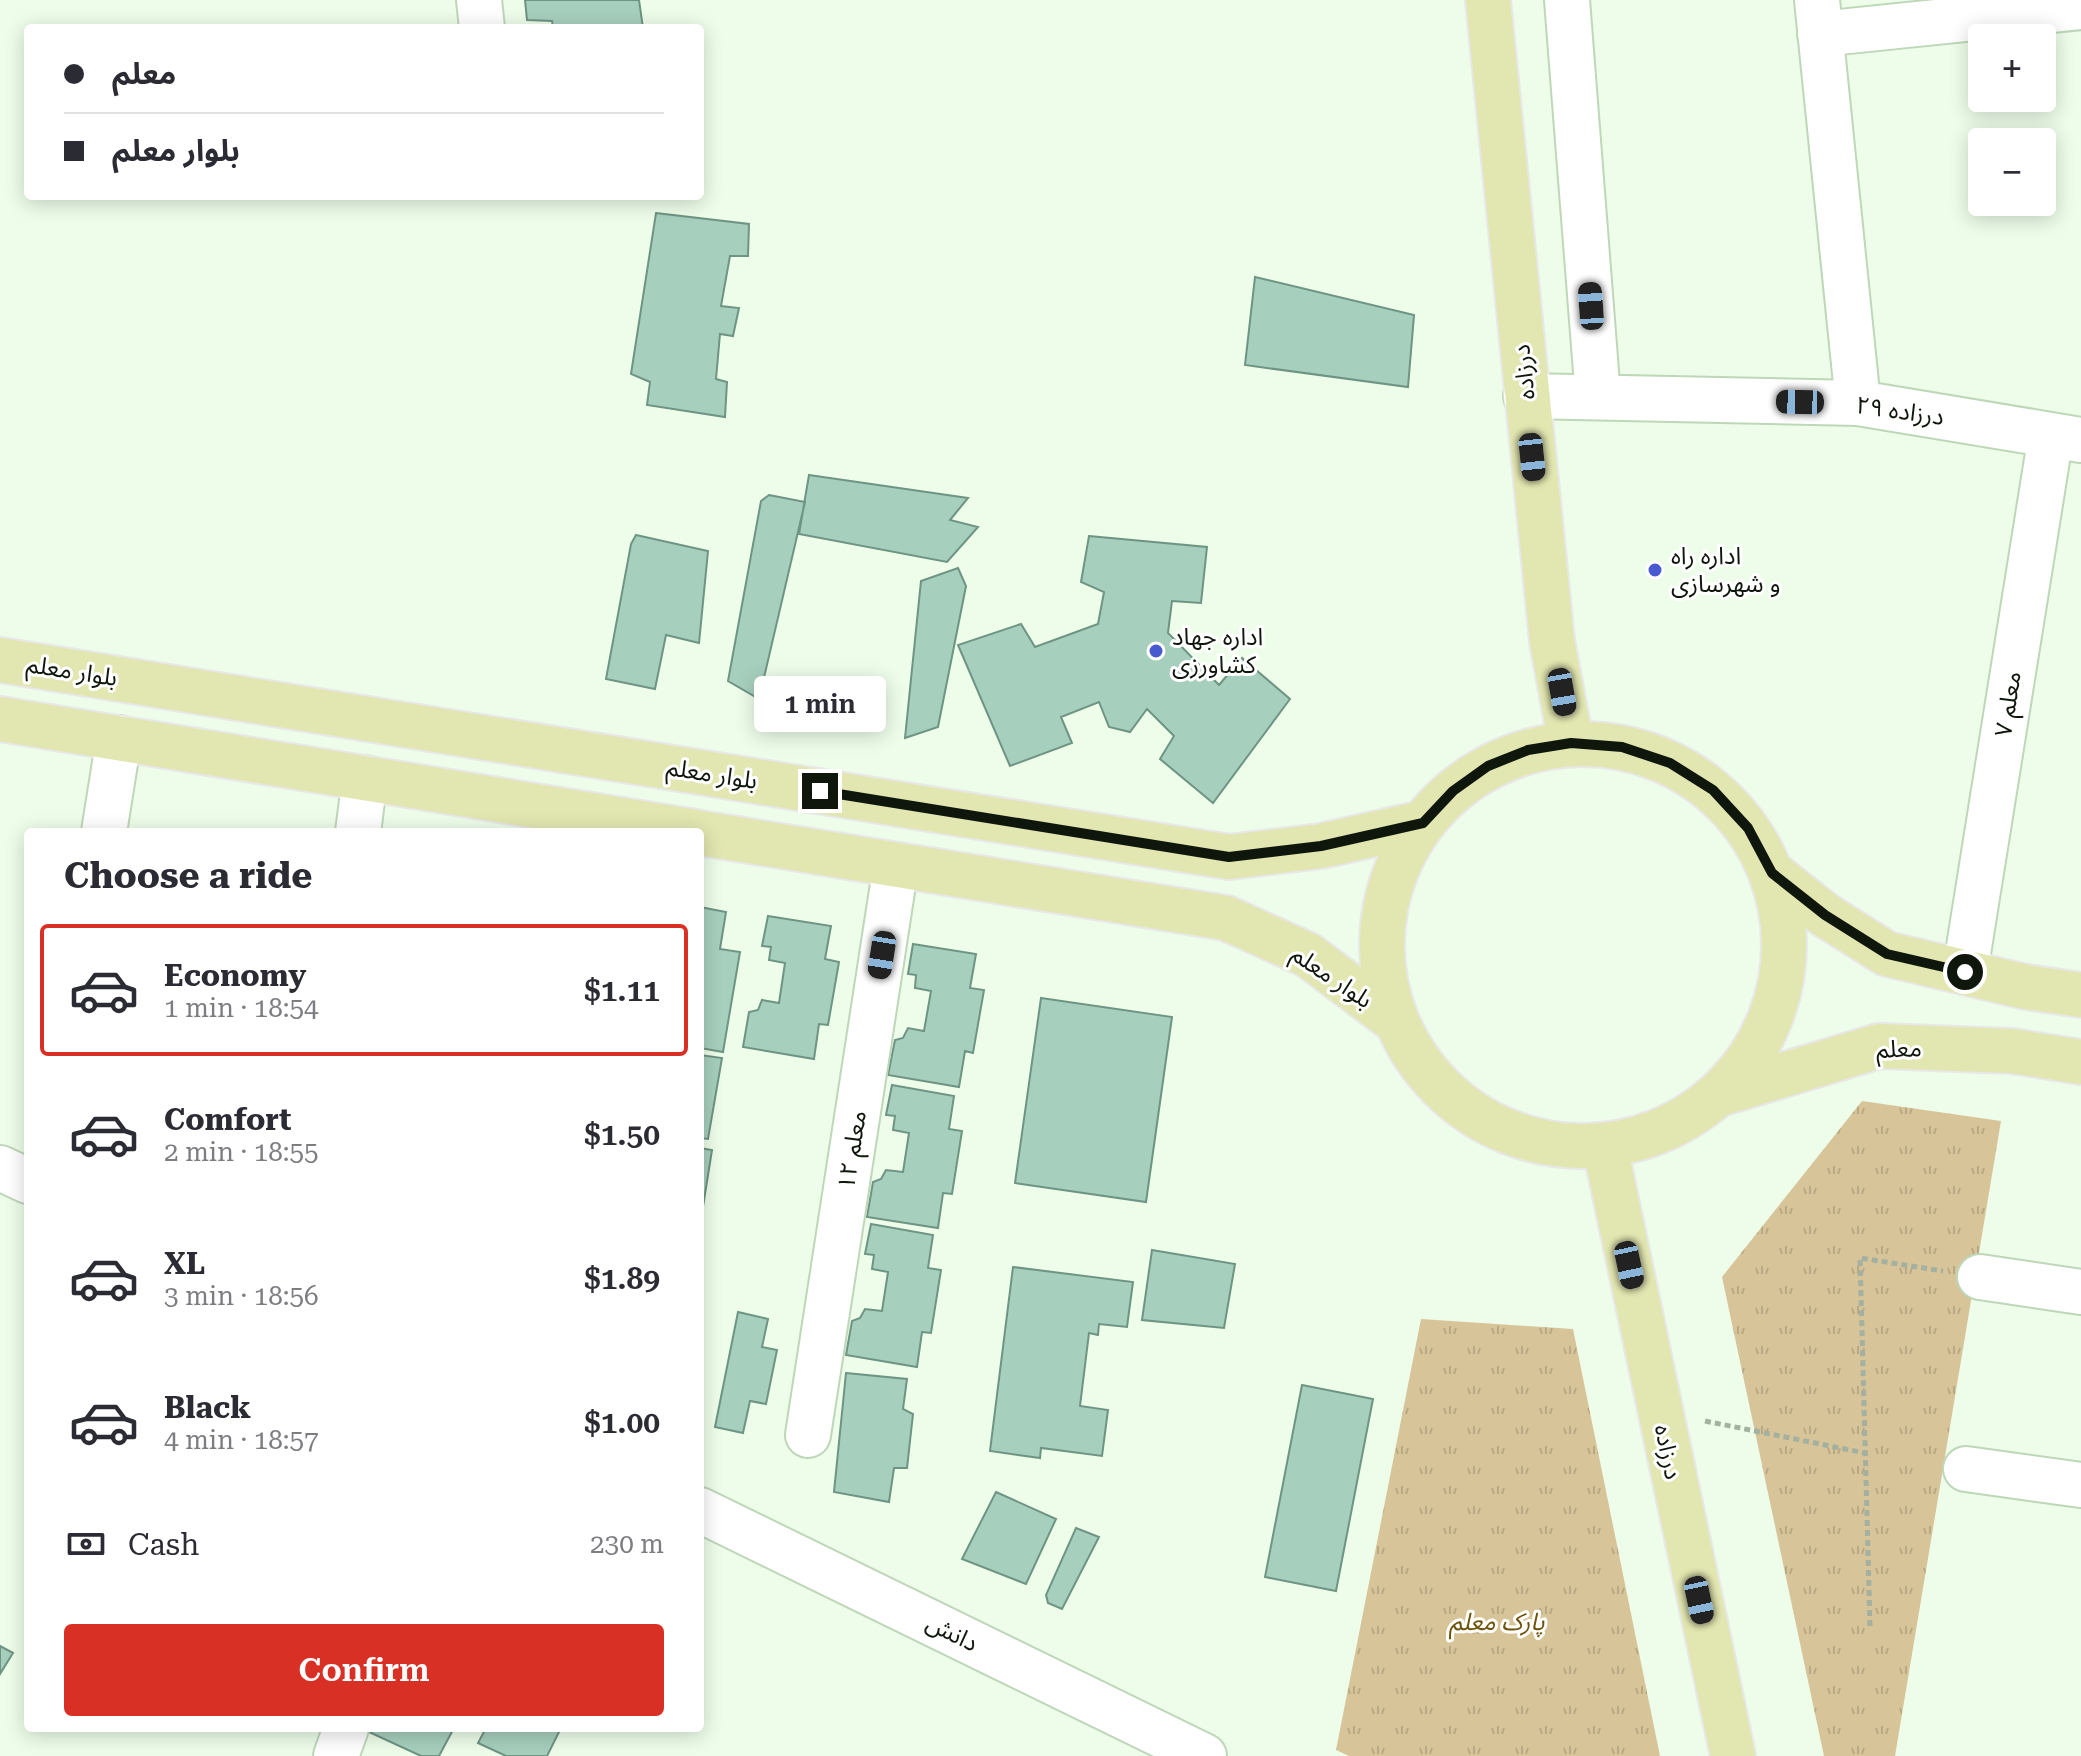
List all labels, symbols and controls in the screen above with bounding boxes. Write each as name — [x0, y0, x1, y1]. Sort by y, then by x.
map controls — [1968, 24, 2056, 216]
button: + — [1968, 24, 2056, 112]
text: معلم — [112, 56, 176, 91]
button: − — [1968, 128, 2056, 216]
text: بلوار معلم — [112, 133, 240, 168]
car — [1577, 281, 1605, 331]
street label: درزاده — [1507, 343, 1541, 401]
car — [1776, 390, 1824, 414]
street label: درزاده ۲۹ — [1854, 391, 1946, 431]
car — [1518, 432, 1546, 482]
place label: اداره راه و شهرسازی — [1671, 542, 1780, 598]
marker: اداره راه و شهرسازی — [1646, 561, 1664, 579]
place label: اداره جهاد کشاورزی — [1172, 623, 1263, 679]
marker: اداره جهاد کشاورزی — [1147, 642, 1165, 660]
street label: بلوار معلم — [24, 650, 119, 695]
car — [1546, 666, 1578, 718]
street label: معلم ۷ — [1989, 669, 2030, 739]
callout: 1 min — [754, 675, 886, 731]
text: 1 min — [784, 689, 856, 719]
street label: بلوار معلم — [664, 753, 759, 798]
route end — [802, 773, 838, 809]
text: Choose a ride — [64, 855, 312, 897]
car — [866, 929, 898, 981]
street label: بلوار معلم — [1285, 940, 1378, 1017]
icon: car — [68, 954, 140, 1026]
route start — [1947, 954, 1983, 990]
text: Economy — [164, 958, 306, 993]
text: $1.11 — [584, 973, 660, 1008]
text: 1 min · 18:54 — [164, 993, 319, 1023]
street label: معلم — [1876, 1034, 1922, 1067]
icon: car — [68, 1098, 140, 1170]
text: Comfort — [164, 1102, 291, 1137]
street label: معلم ۱۲ — [832, 1109, 875, 1192]
text: $1.50 — [584, 1117, 660, 1152]
text: 2 min · 18:55 — [164, 1137, 319, 1167]
car — [1612, 1239, 1646, 1291]
icon: car — [68, 1242, 140, 1314]
text: XL — [164, 1246, 205, 1281]
text: $1.89 — [584, 1261, 660, 1296]
text: 3 min · 18:56 — [164, 1281, 319, 1311]
icon: car — [68, 1386, 140, 1458]
text: Black — [164, 1390, 251, 1425]
text: $1.00 — [584, 1405, 660, 1440]
street label: درزاده — [1649, 1422, 1687, 1482]
text: 4 min · 18:57 — [164, 1425, 319, 1455]
icon: cash — [64, 1522, 108, 1566]
text: Cash — [128, 1527, 199, 1562]
text: 230 m — [590, 1529, 664, 1559]
car — [1682, 1574, 1716, 1626]
park label: پارک معلم — [1449, 1608, 1545, 1640]
street label: دانش — [922, 1609, 982, 1657]
button: Confirm — [64, 1624, 664, 1716]

